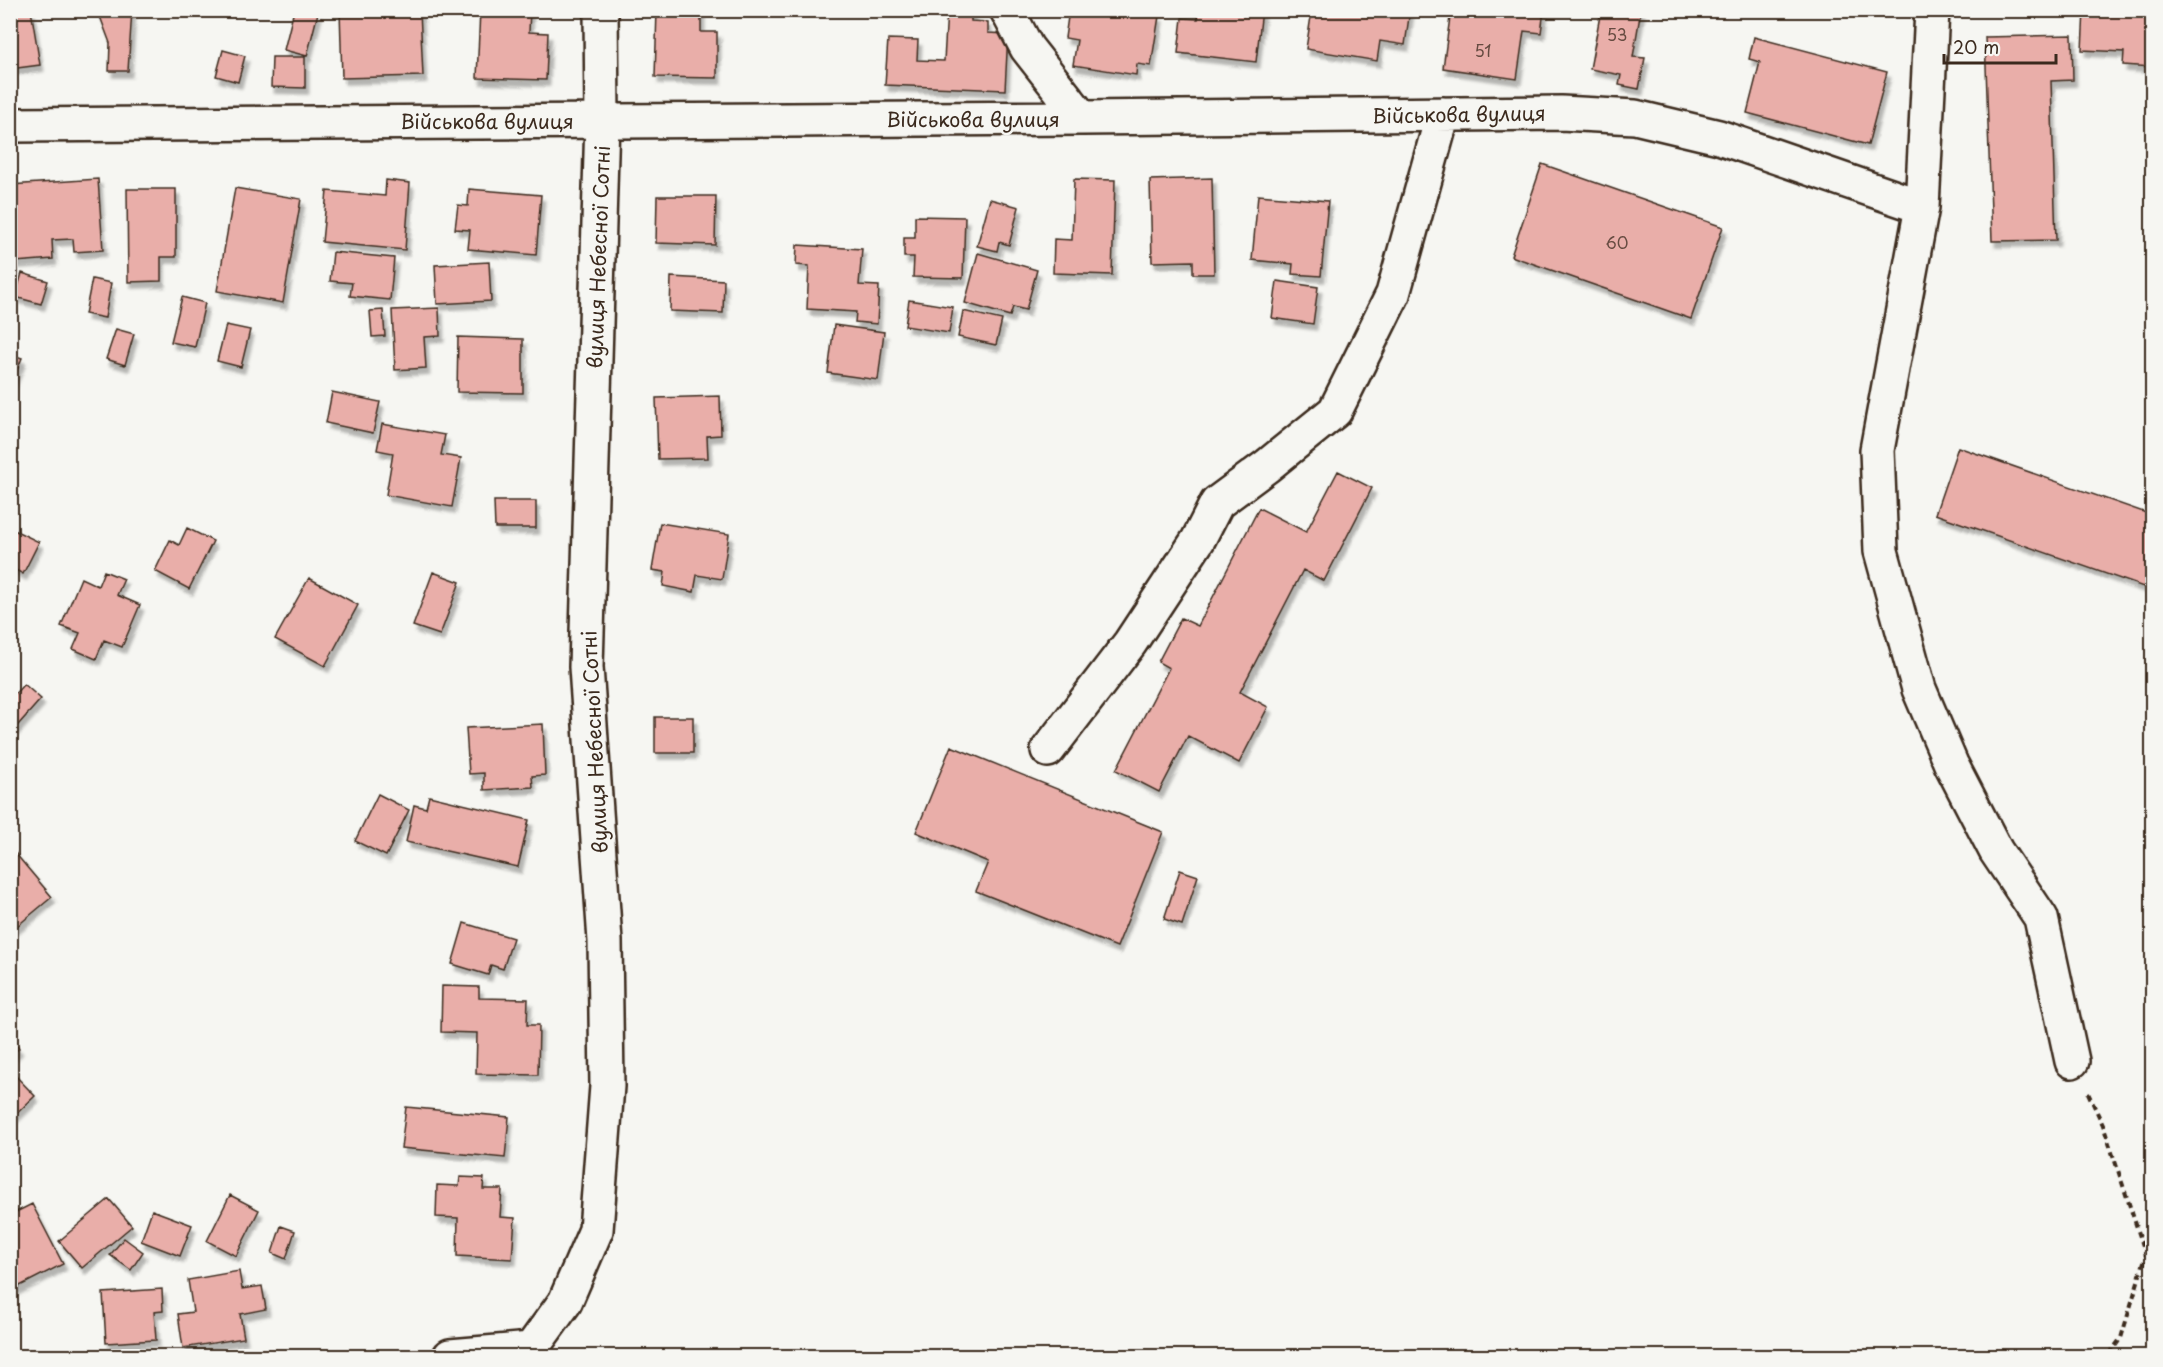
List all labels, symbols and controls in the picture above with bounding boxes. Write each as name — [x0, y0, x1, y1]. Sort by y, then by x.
house number: 53 — [1607, 22, 1627, 46]
scale bar — [1944, 27, 2056, 65]
text: 20 m — [1953, 33, 1999, 60]
house number: 51 — [1474, 38, 1492, 62]
street label: Військова вулиця — [1372, 97, 1546, 131]
street label: Військова вулиця — [886, 104, 1060, 134]
street label: Військова вулиця — [400, 106, 574, 136]
street label: вулиця Небесної Сотні — [579, 145, 617, 369]
house number: 60 — [1606, 230, 1628, 254]
street label: вулиця Небесної Сотні — [573, 630, 615, 854]

